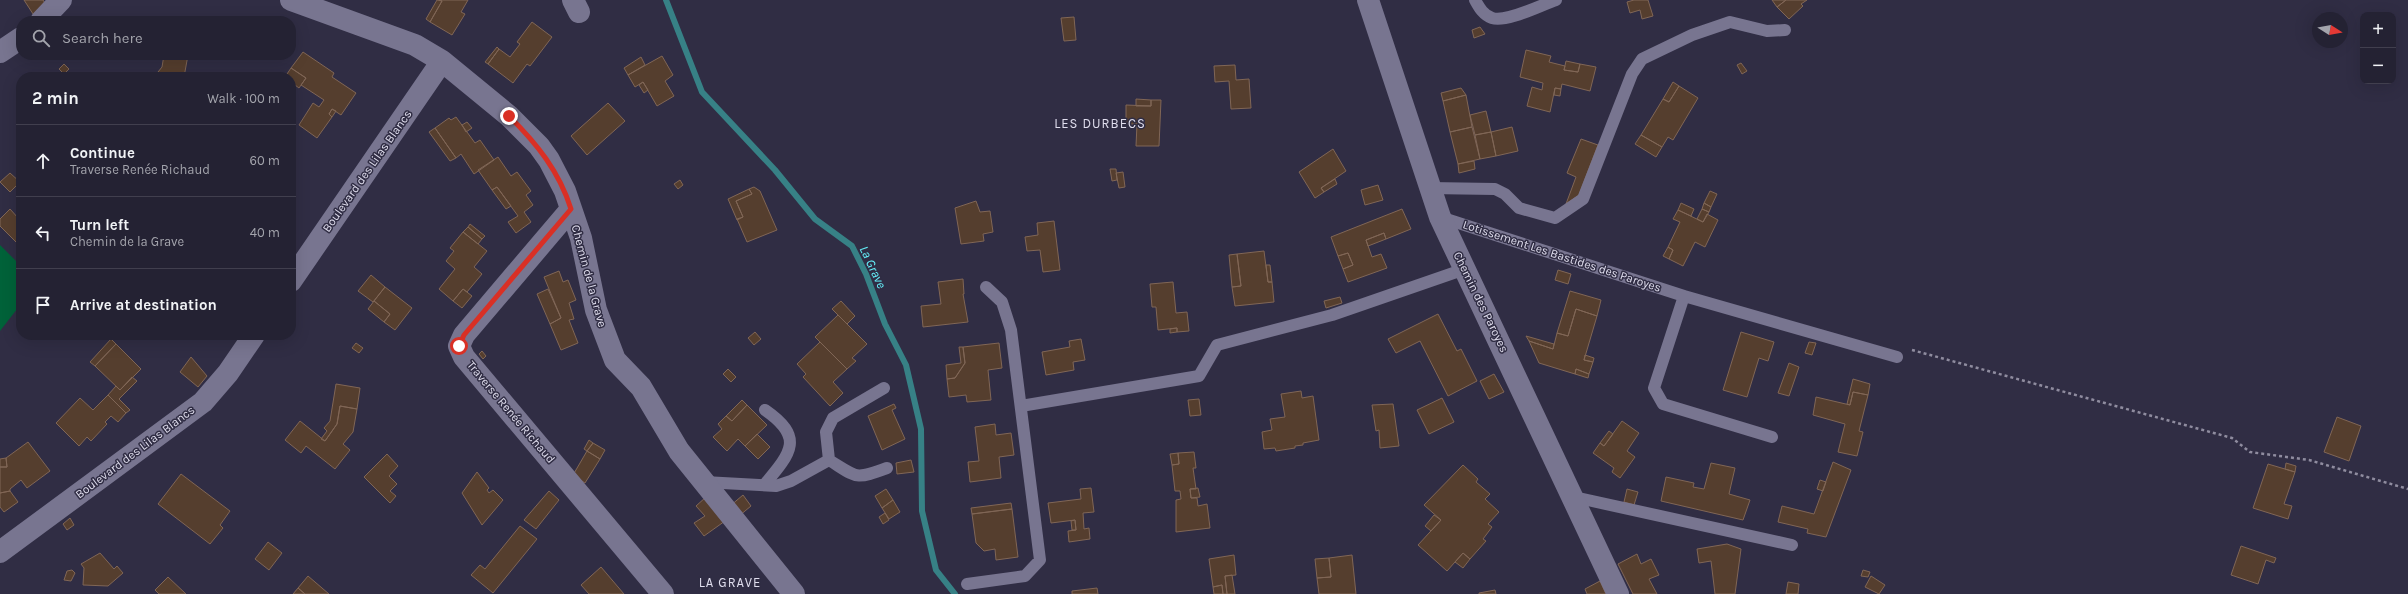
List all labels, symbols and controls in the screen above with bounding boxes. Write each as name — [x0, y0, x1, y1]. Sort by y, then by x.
north arrow — [2312, 12, 2348, 48]
map controls — [2360, 12, 2396, 84]
button: + — [2360, 12, 2396, 48]
search box — [16, 16, 296, 60]
icon: search — [30, 27, 52, 49]
text: Search here — [62, 29, 143, 47]
button: − — [2360, 48, 2396, 84]
text: 2 min — [32, 88, 79, 108]
text: Walk · 100 m — [207, 91, 280, 106]
street label: Boulevard des Lilas Blancs — [319, 107, 415, 235]
route end — [500, 107, 518, 125]
district label: LES DURBECS — [1054, 116, 1146, 131]
text: Continue — [70, 144, 135, 162]
icon: ahead — [32, 150, 54, 172]
text: 60 m — [250, 153, 280, 168]
text: Traverse Renée Richaud — [70, 162, 210, 177]
text: Turn left — [70, 216, 129, 234]
street label: Lotissement Les Bastides des Paroyes — [1461, 217, 1663, 295]
icon: left — [32, 222, 54, 244]
street label: Chemin de la Grave — [569, 223, 609, 329]
text: 40 m — [250, 225, 280, 240]
text: Chemin de la Grave — [70, 234, 184, 249]
water label: La Grave — [857, 243, 889, 291]
street label: Chemin des Paroyes — [1451, 249, 1511, 355]
icon: arrive — [32, 294, 54, 316]
text: Arrive at destination — [70, 296, 217, 314]
route start — [450, 337, 468, 355]
street label: Traverse Renée Richaud — [464, 358, 558, 466]
street label: Boulevard des Lilas Blancs — [73, 403, 197, 501]
district label: LA GRAVE — [699, 575, 761, 590]

